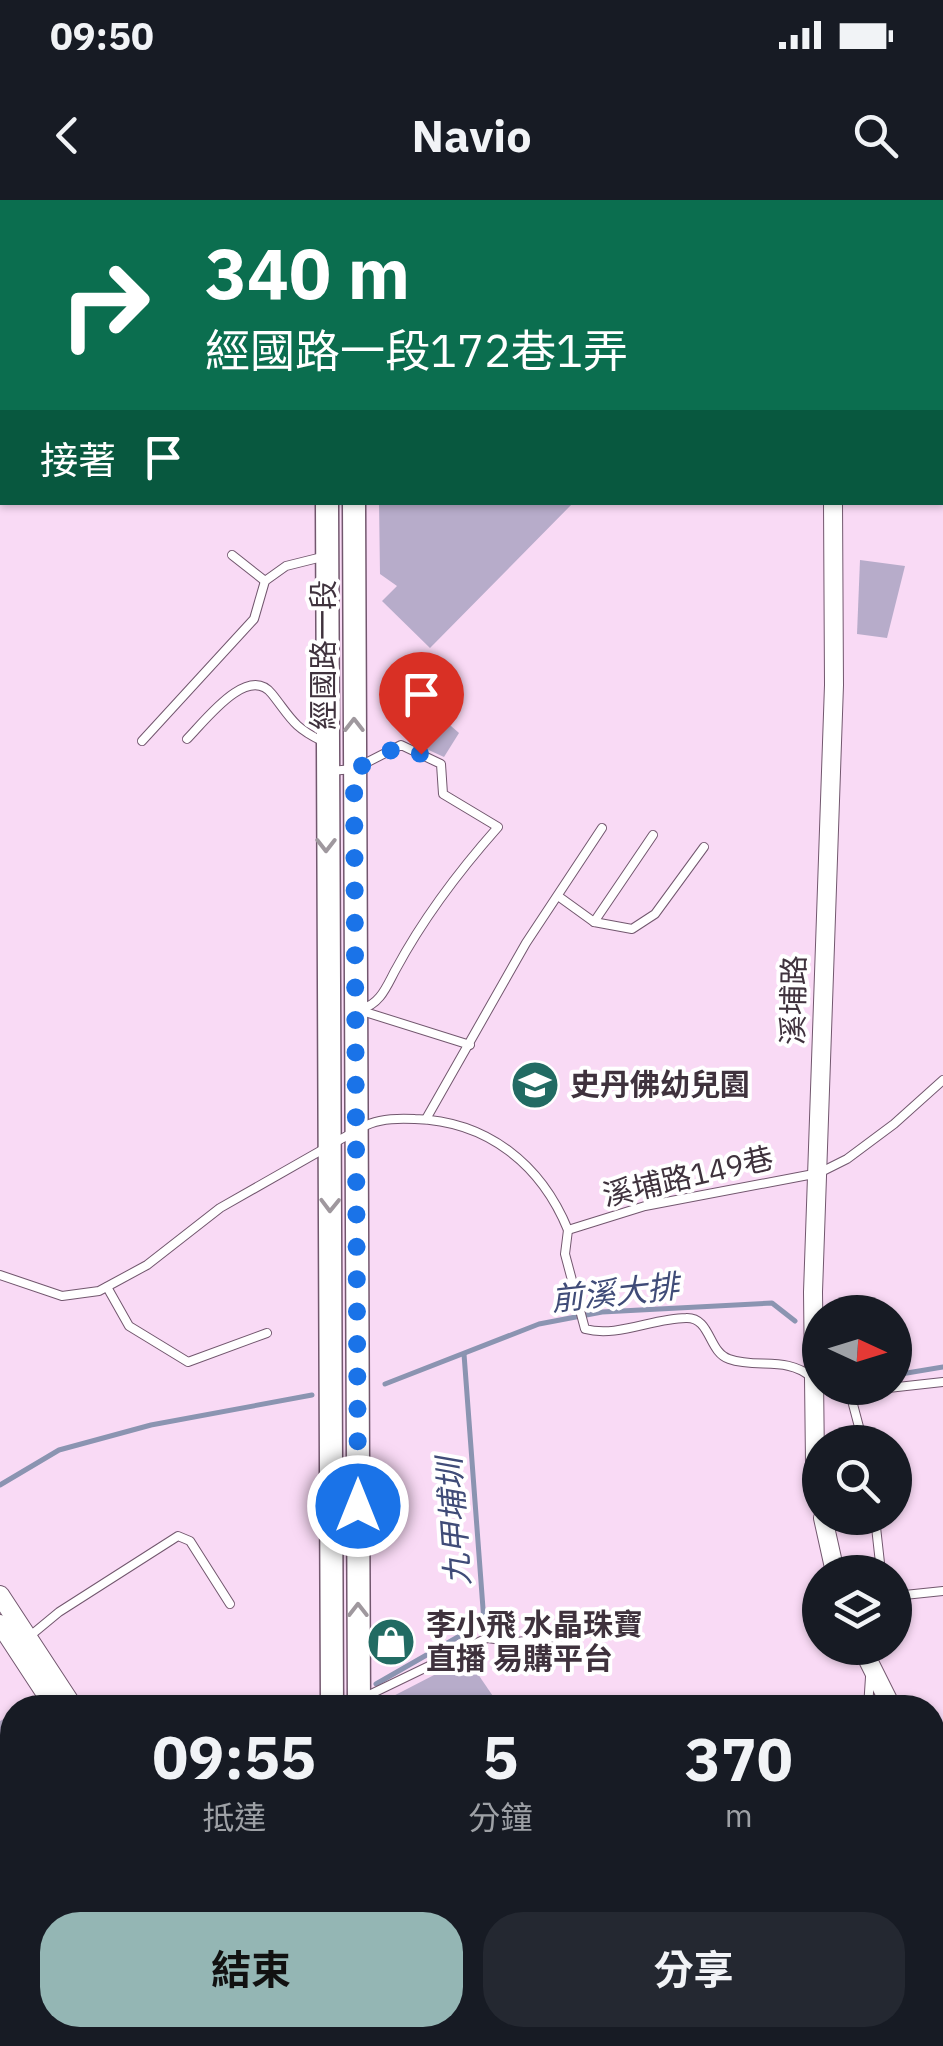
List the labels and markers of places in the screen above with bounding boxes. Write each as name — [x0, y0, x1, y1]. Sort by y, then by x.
pin — [379, 652, 464, 755]
school or university icon: 史丹佛幼兒園 — [509, 1059, 561, 1111]
place label: 史丹佛幼兒園 — [570, 1064, 750, 1103]
place label: 李小飛 水晶珠寶 直播 易購平台 — [426, 1604, 643, 1677]
shop icon: 李小飛 水晶珠寶 直播 易購平台 — [365, 1616, 417, 1668]

